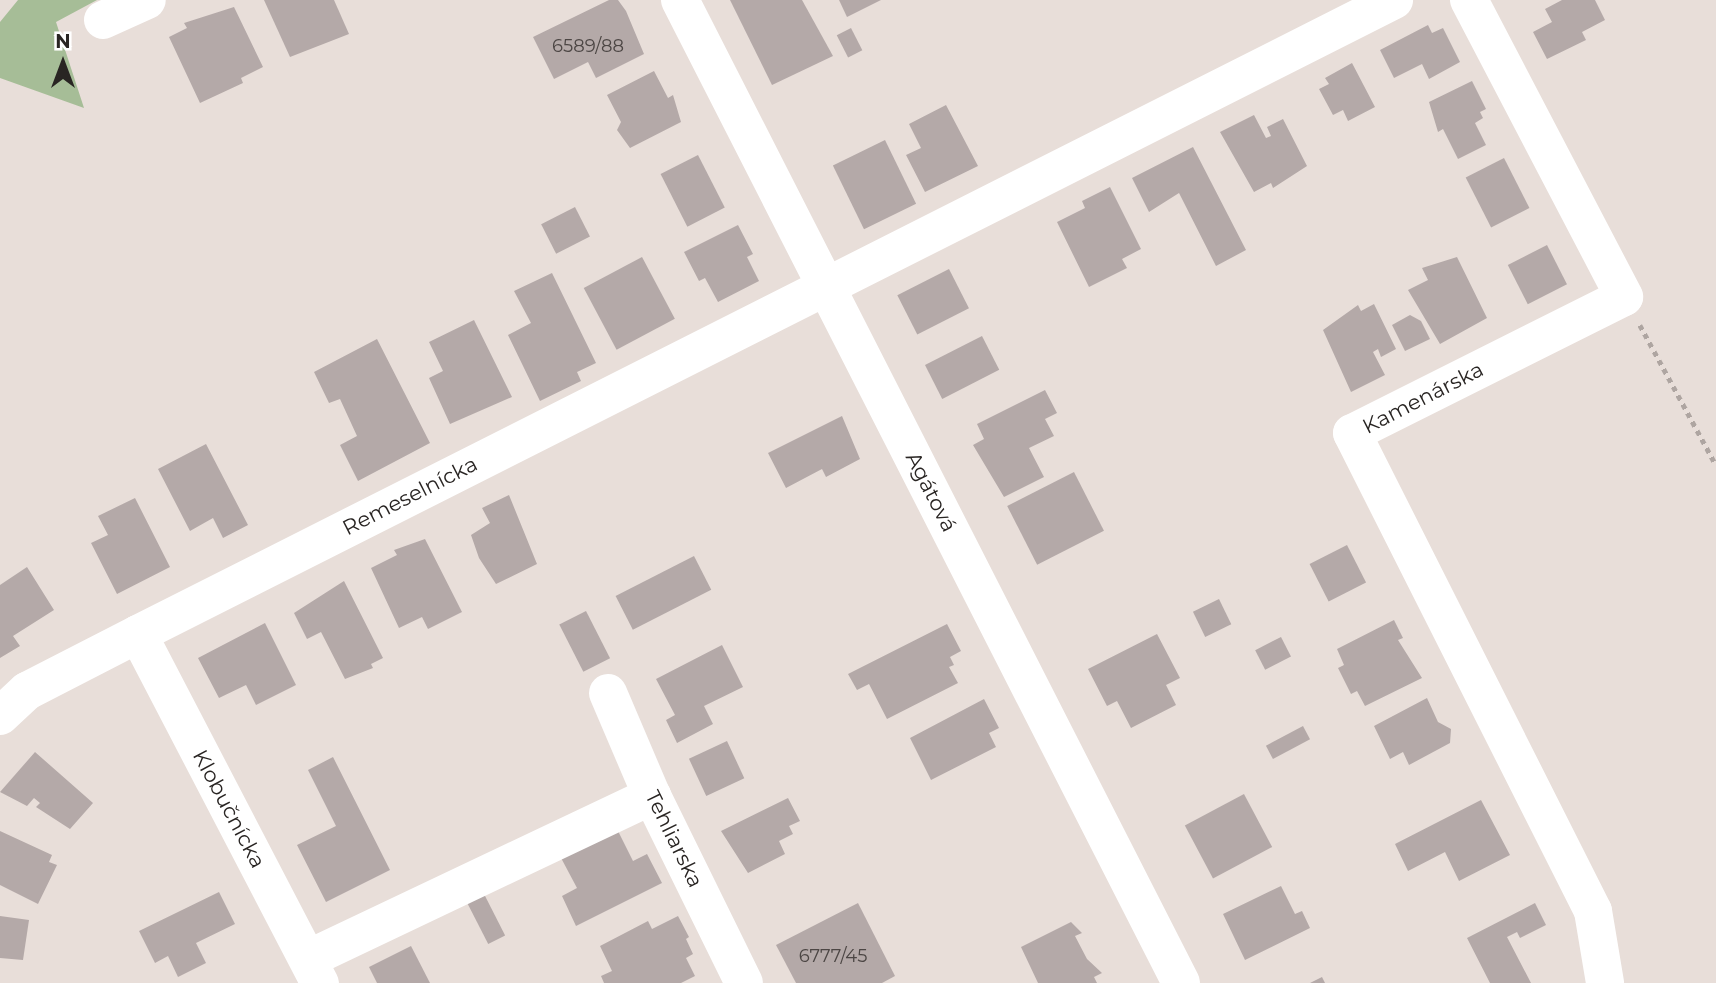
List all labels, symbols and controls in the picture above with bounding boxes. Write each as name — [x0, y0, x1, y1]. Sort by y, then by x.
north arrow — [28, 28, 98, 98]
text: N — [55, 30, 71, 53]
house number: 6589/88 — [552, 35, 624, 57]
street label: Kamenárska — [1358, 357, 1488, 439]
street label: Agátová — [900, 448, 962, 536]
street label: Remeselnícka — [338, 451, 482, 541]
street label: Klobučnícka — [187, 746, 271, 872]
street label: Tehliarska — [640, 786, 708, 892]
house number: 6777/45 — [799, 945, 867, 967]

